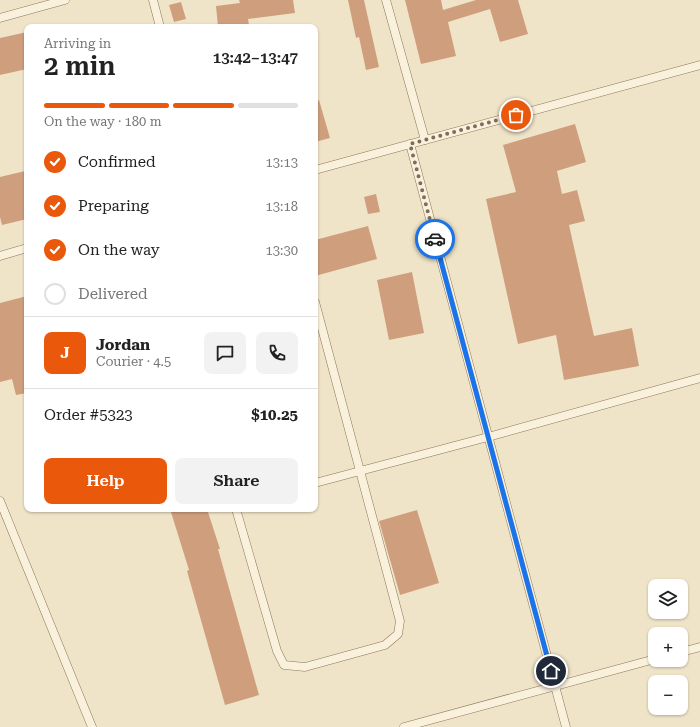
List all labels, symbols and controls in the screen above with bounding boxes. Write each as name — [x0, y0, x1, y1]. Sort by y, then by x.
text: Arriving in — [44, 36, 111, 51]
text: 13:42–13:47 — [213, 49, 298, 67]
text: 2 min — [44, 51, 116, 81]
pin — [499, 98, 533, 132]
icon: bag — [505, 104, 527, 126]
text: On the way · 180 m — [44, 114, 161, 129]
icon: check — [44, 151, 66, 173]
text: Confirmed — [78, 153, 156, 171]
text: 13:13 — [266, 155, 298, 170]
icon: check — [44, 195, 66, 217]
text: Preparing — [78, 197, 149, 215]
text: 13:18 — [266, 199, 298, 214]
courier — [415, 219, 455, 259]
icon: car — [424, 228, 446, 250]
icon: check — [44, 239, 66, 261]
text: On the way — [78, 241, 160, 259]
text: 13:30 — [266, 243, 298, 258]
text: Delivered — [78, 285, 148, 303]
button: chat — [204, 332, 246, 374]
button: phone — [256, 332, 298, 374]
text: Jordan — [96, 336, 150, 354]
text: J — [60, 344, 70, 362]
text: Courier · 4.5 — [96, 354, 171, 369]
text: Order #5323 — [44, 406, 133, 424]
text: $10.25 — [251, 406, 298, 424]
button: Help — [44, 458, 167, 504]
button: Share — [175, 458, 298, 504]
map controls — [648, 579, 688, 715]
button: layers — [648, 579, 688, 619]
button: + — [648, 627, 688, 667]
pin — [534, 654, 568, 688]
icon: home — [540, 660, 562, 682]
button: − — [648, 675, 688, 715]

